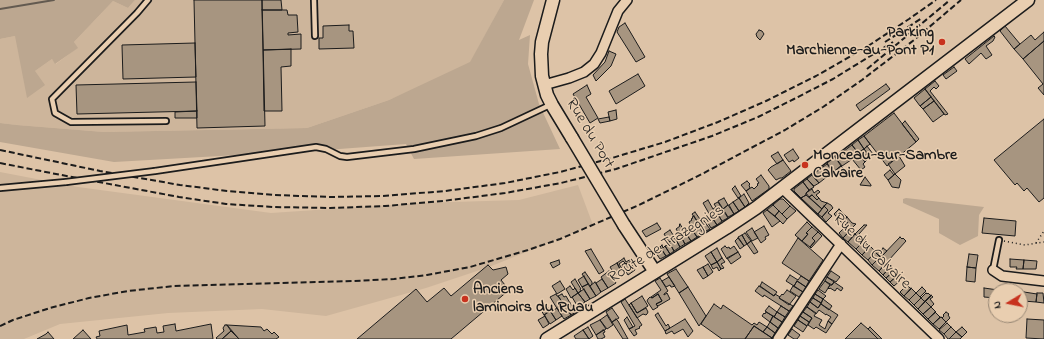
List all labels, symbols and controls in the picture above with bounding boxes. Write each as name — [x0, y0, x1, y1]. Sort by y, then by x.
place label: Parking Marchienne-au-Pont P1 — [786, 23, 934, 61]
marker: Parking Marchienne-au-Pont P1 — [937, 37, 947, 47]
street label: Rue du Port — [561, 96, 617, 172]
place label: Monceau-sur-Sambre Calvaire — [813, 146, 957, 184]
marker: Monceau-sur-Sambre Calvaire — [800, 160, 810, 170]
street label: Route de Trazegnies — [606, 202, 728, 288]
street label: Rue du Calvaire — [828, 210, 914, 294]
place label: Anciens laminoirs du Ruau — [473, 280, 594, 318]
north arrow — [988, 283, 1028, 323]
marker: Anciens laminoirs du Ruau — [460, 294, 470, 304]
text: N — [989, 300, 1006, 310]

